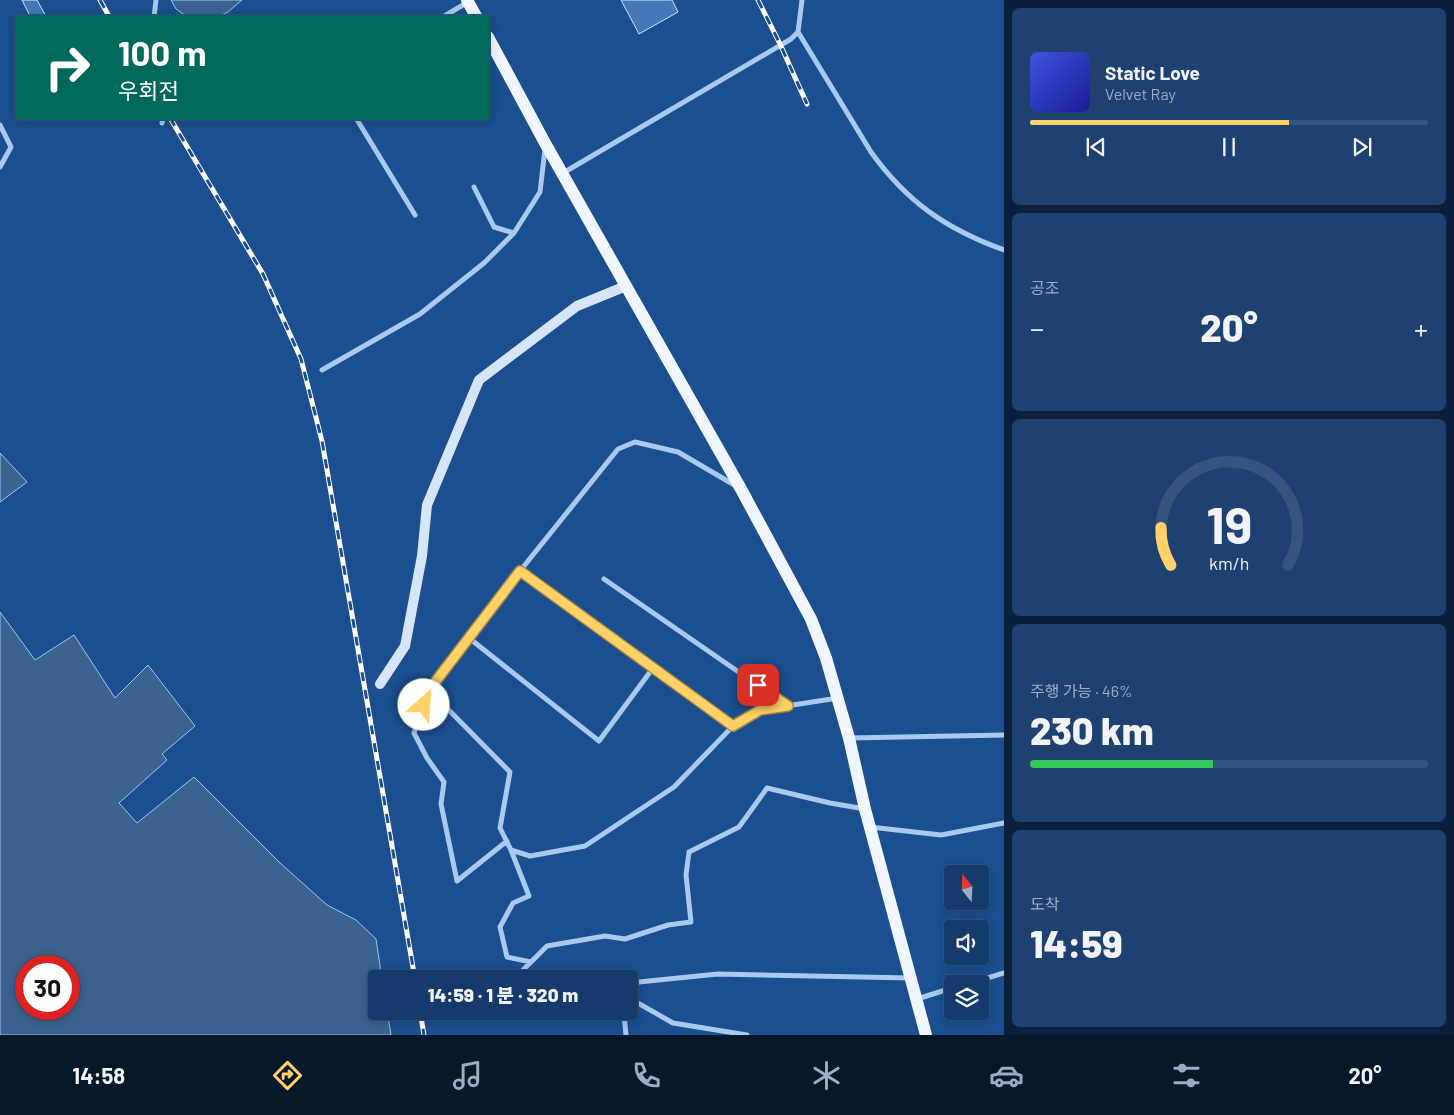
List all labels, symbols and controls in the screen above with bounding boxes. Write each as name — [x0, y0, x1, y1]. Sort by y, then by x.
text: 100 m — [118, 31, 207, 73]
icon: right — [35, 35, 100, 100]
text: Static Love — [1105, 61, 1200, 84]
text: 우회전 — [118, 77, 179, 103]
text: Velvet Ray — [1105, 84, 1176, 103]
icon: previous — [1082, 133, 1110, 161]
icon: pause — [1215, 133, 1243, 161]
icon: next — [1348, 133, 1376, 161]
text: 공조 — [1030, 278, 1059, 297]
text: 20° — [1200, 304, 1258, 350]
text: − — [1030, 311, 1044, 345]
text: + — [1414, 311, 1428, 345]
text: 19 — [1206, 492, 1252, 554]
text: km/h — [1209, 552, 1249, 574]
pin — [737, 664, 779, 706]
icon: arrive — [744, 671, 772, 699]
position arrow — [397, 678, 449, 730]
text: 주행 가능 · 46% — [1030, 681, 1132, 700]
text: 230 km — [1030, 707, 1154, 753]
north arrow — [944, 865, 989, 910]
map controls — [944, 865, 989, 1020]
text: 도착 — [1030, 894, 1059, 913]
button: sound — [944, 920, 989, 965]
text: 14:59 — [1030, 920, 1122, 966]
speed limit sign: 30 — [15, 955, 80, 1020]
button: layers — [944, 975, 989, 1020]
text: 14:59 · 1 분 · 320 m — [428, 983, 578, 1006]
icon: directions — [270, 1058, 305, 1093]
icon: music — [450, 1058, 485, 1093]
icon: phone — [629, 1058, 664, 1093]
icon: climate — [809, 1058, 844, 1093]
icon: car — [989, 1058, 1024, 1093]
icon: filters — [1169, 1058, 1204, 1093]
text: 14:58 — [72, 1062, 125, 1088]
text: 20° — [1348, 1062, 1382, 1088]

